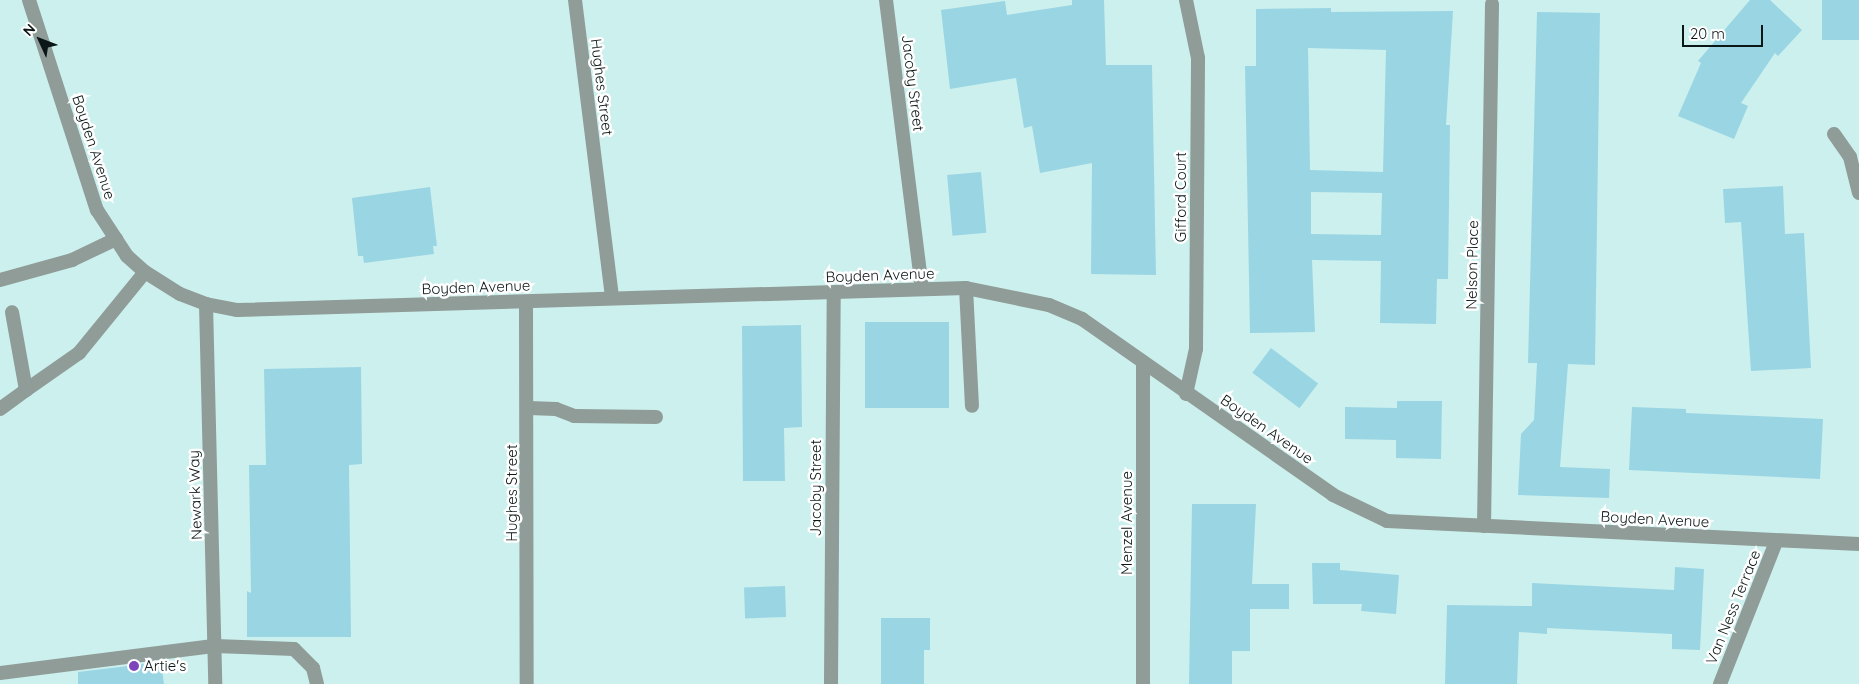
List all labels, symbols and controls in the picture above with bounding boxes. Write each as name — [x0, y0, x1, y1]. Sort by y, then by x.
north arrow — [15, 15, 65, 65]
scale bar — [1684, 15, 1765, 47]
text: N — [19, 20, 39, 40]
text: 20 m — [1690, 24, 1725, 43]
street label: Jacoby Street — [898, 34, 928, 132]
street label: Hughes Street — [587, 37, 617, 137]
street label: Boyden Avenue — [69, 92, 119, 202]
street label: Gifford Court — [1172, 152, 1190, 242]
street label: Nelson Place — [1462, 220, 1482, 310]
street label: Boyden Avenue — [825, 264, 935, 286]
street label: Boyden Avenue — [421, 276, 531, 298]
street label: Boyden Avenue — [1217, 390, 1317, 468]
street label: Jacoby Street — [807, 439, 825, 537]
street label: Hughes Street — [503, 444, 521, 542]
street label: Newark Way — [184, 450, 206, 540]
street label: Menzel Avenue — [1118, 471, 1136, 575]
street label: Boyden Avenue — [1600, 507, 1710, 531]
street label: Van Ness Terrace — [1702, 547, 1764, 667]
place label: Artie's — [144, 657, 186, 675]
marker: Artie's — [128, 660, 140, 672]

